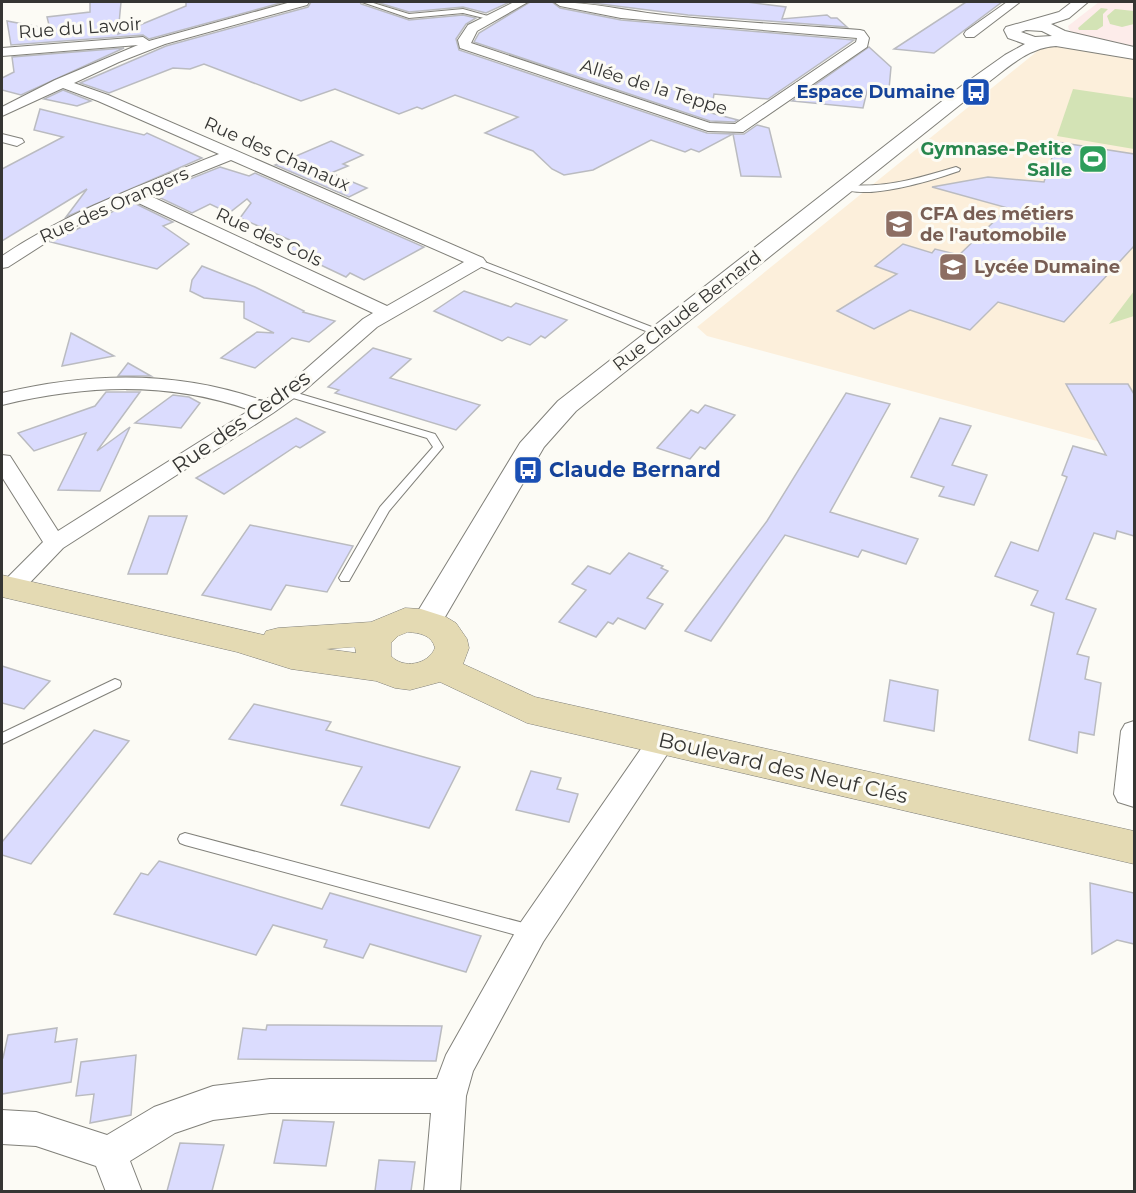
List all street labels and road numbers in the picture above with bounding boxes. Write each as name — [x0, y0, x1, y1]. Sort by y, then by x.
street label: Rue du Lavoir — [18, 13, 142, 43]
street label: Allée de la Teppe — [578, 54, 730, 120]
street label: Rue des Chanaux — [201, 112, 354, 196]
street label: Rue des Orangers — [36, 162, 192, 248]
street label: Rue des Cols — [212, 203, 326, 271]
street label: Rue Claude Bernard — [608, 246, 766, 376]
street label: Rue des Cèdres — [167, 365, 314, 478]
street label: Boulevard des Neuf Clés — [656, 727, 910, 808]

